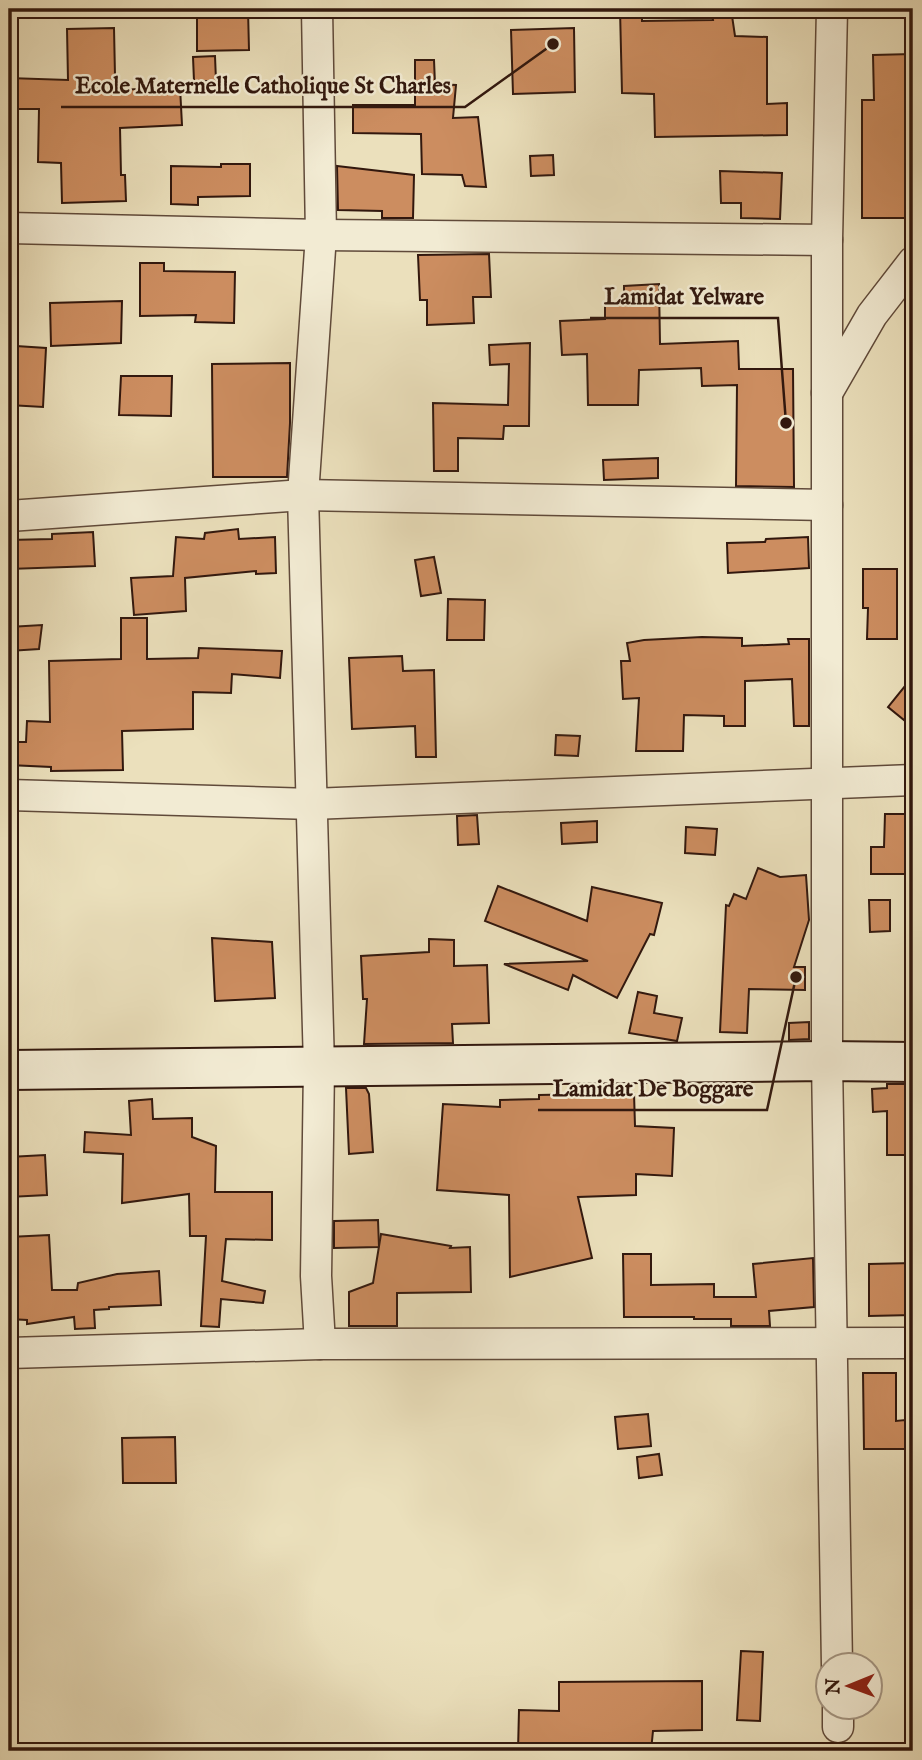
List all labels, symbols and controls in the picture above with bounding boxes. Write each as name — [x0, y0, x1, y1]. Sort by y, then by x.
callout: Ecole Maternelle Catholique St Charles — [61, 63, 465, 107]
text: Ecole Maternelle Catholique St Charles — [75, 72, 451, 101]
callout: Lamidat Yelware — [590, 274, 778, 318]
text: Lamidat Yelware — [604, 283, 764, 312]
callout: Lamidat De Boggare — [538, 1066, 767, 1110]
text: Lamidat De Boggare — [553, 1075, 754, 1104]
north arrow — [814, 1652, 884, 1722]
text: N — [822, 1677, 846, 1696]

